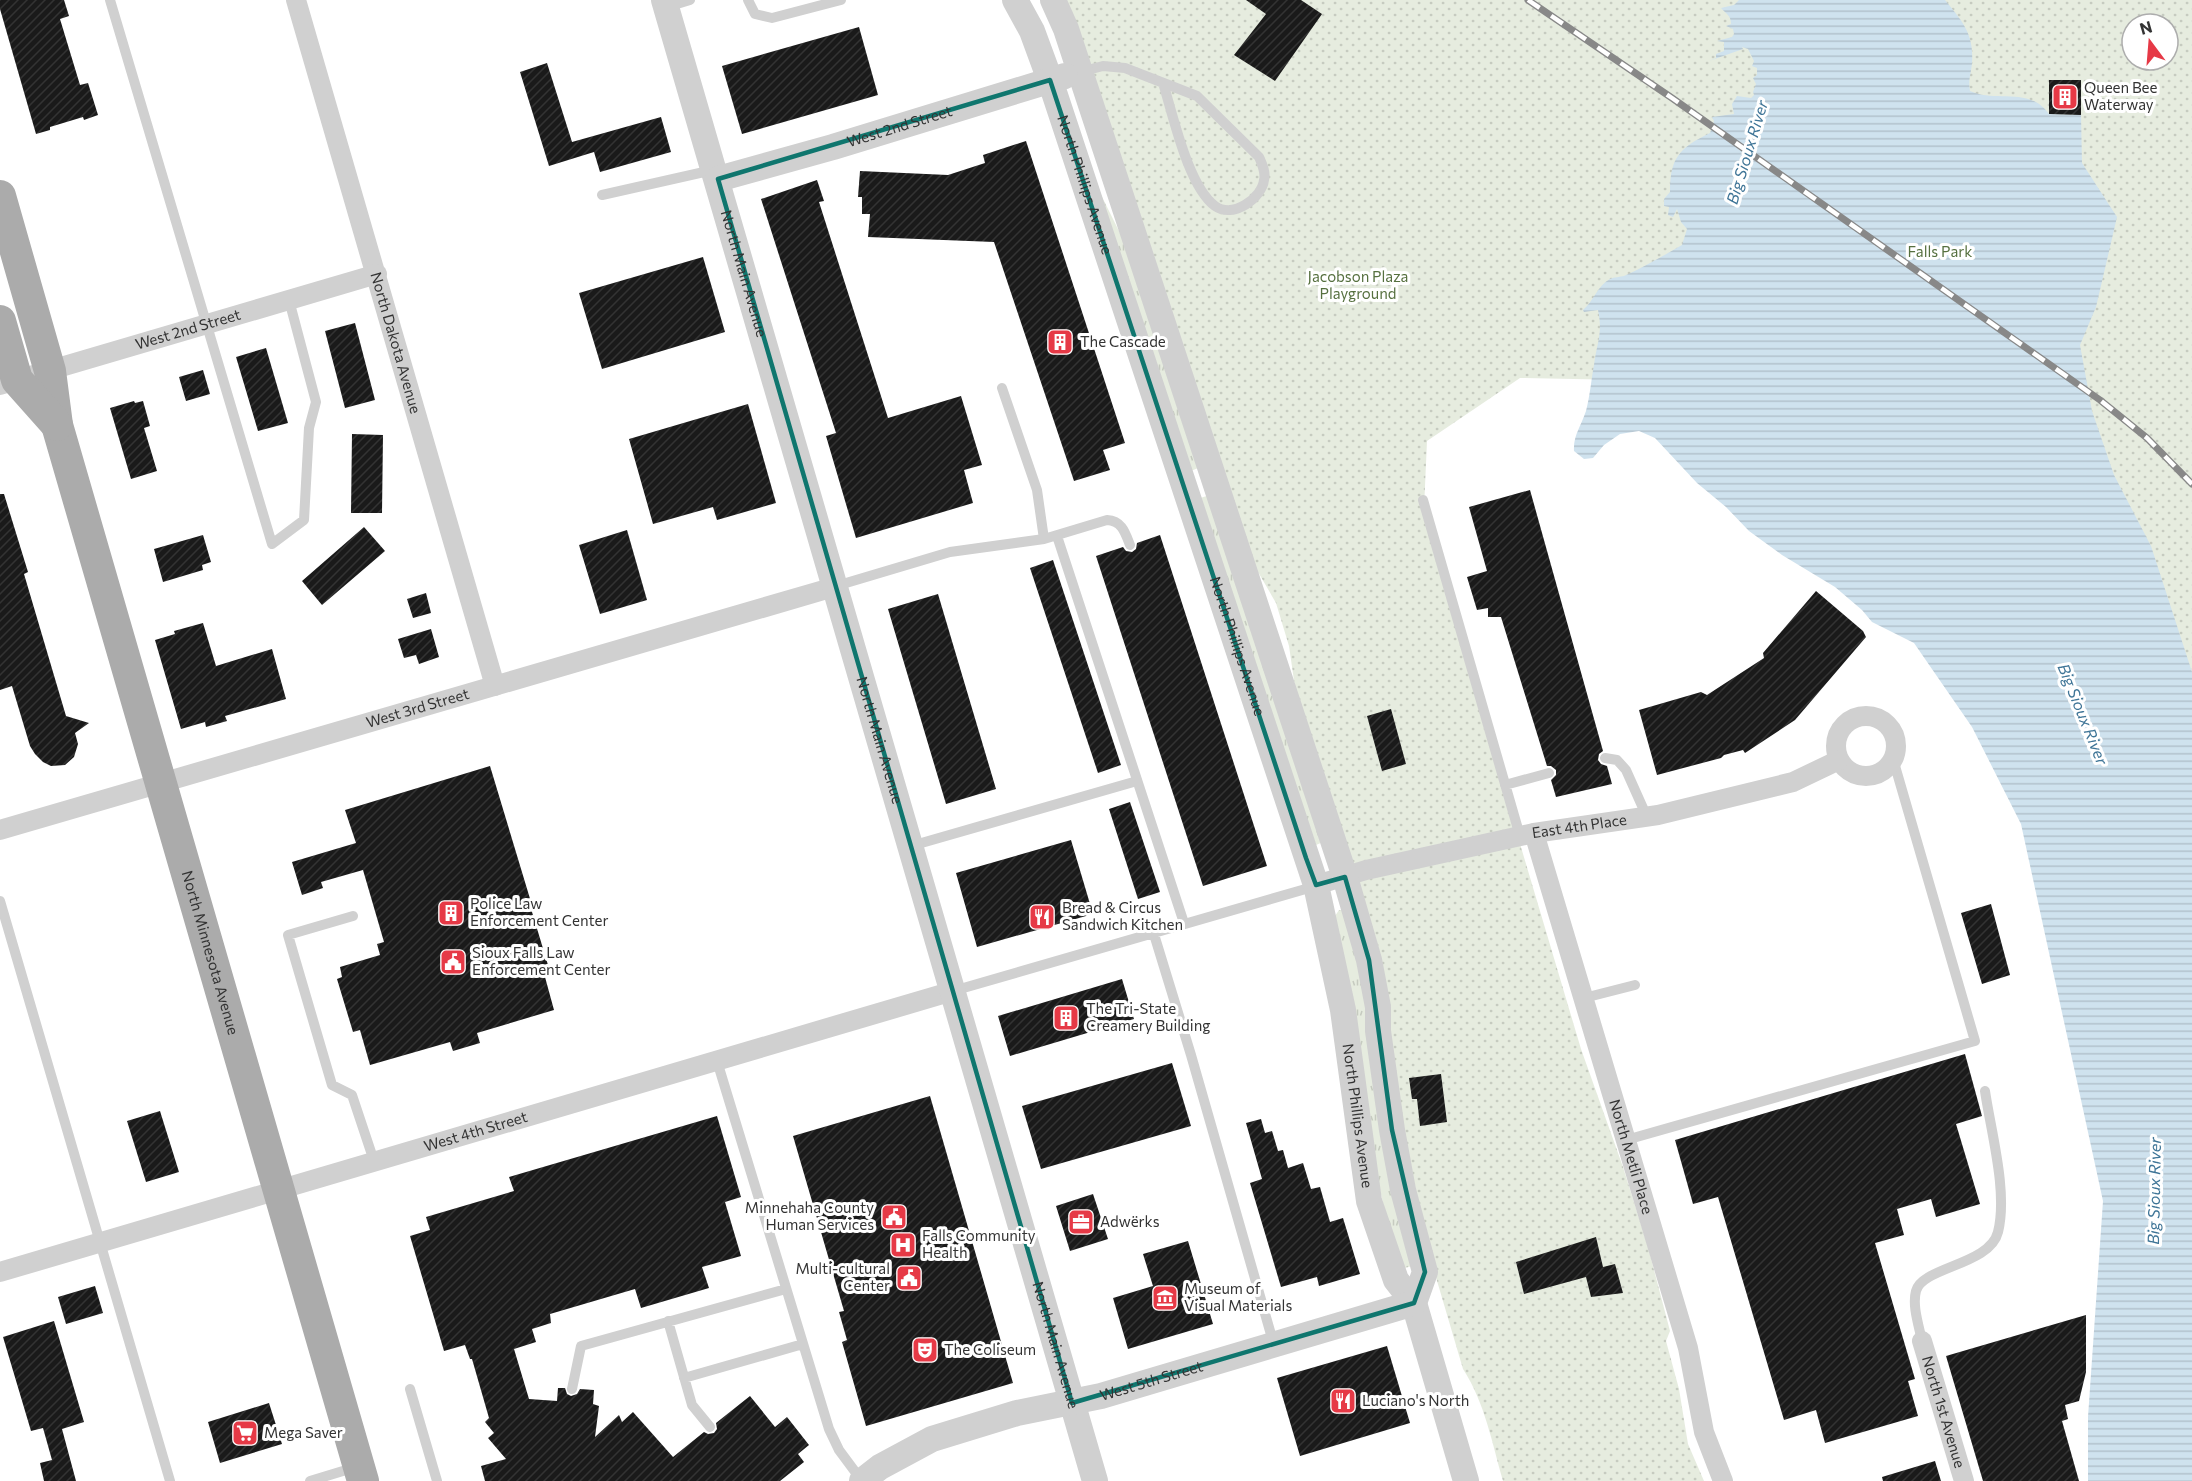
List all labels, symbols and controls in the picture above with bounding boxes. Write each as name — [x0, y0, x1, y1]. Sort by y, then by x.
north arrow — [2120, 12, 2180, 72]
text: N — [2137, 16, 2154, 38]
place label: Queen Bee Waterway — [2084, 78, 2158, 113]
building icon: Queen Bee Waterway — [2050, 82, 2080, 112]
water label: Big Sioux River — [1722, 97, 1771, 206]
street label: West 2nd Street — [845, 101, 954, 150]
street label: North Phillips Avenue — [1054, 113, 1117, 257]
street label: North Main Avenue — [718, 208, 772, 339]
park label: Falls Park — [1908, 242, 1972, 260]
park label: Jacobson Plaza Playground — [1308, 267, 1408, 302]
street label: North Dakota Avenue — [367, 270, 425, 415]
street label: West 2nd Street — [133, 305, 243, 353]
building icon: The Cascade — [1045, 327, 1075, 357]
place label: The Cascade — [1080, 332, 1166, 350]
street label: North Phillips Avenue — [1207, 574, 1270, 718]
water label: Big Sioux River — [2055, 660, 2113, 768]
street label: North Main Avenue — [853, 674, 907, 806]
street label: West 3rd Street — [364, 684, 471, 731]
street label: East 4th Place — [1531, 810, 1628, 841]
street label: North Minnesota Avenue — [179, 868, 243, 1037]
place label: Police Law Enforcement Center — [470, 894, 608, 929]
building icon: Police Law Enforcement Center — [436, 898, 466, 928]
place label: Bread & Circus Sandwich Kitchen — [1062, 898, 1183, 933]
restaurant icon: Bread & Circus Sandwich Kitchen — [1027, 902, 1057, 932]
place label: Sioux Falls Law Enforcement Center — [472, 943, 610, 978]
public building icon: Sioux Falls Law Enforcement Center — [438, 947, 468, 977]
place label: The Tri-State Creamery Building — [1086, 999, 1210, 1034]
building icon: The Tri-State Creamery Building — [1051, 1003, 1081, 1033]
street label: North Phillips Avenue — [1340, 1042, 1377, 1189]
street label: North Metli Place — [1606, 1097, 1658, 1216]
street label: West 4th Street — [422, 1107, 529, 1155]
water label: Big Sioux River — [2143, 1137, 2164, 1245]
place label: Minnehaha County Human Services — [745, 1198, 874, 1233]
public building icon: Minnehaha County Human Services — [879, 1202, 909, 1232]
office icon: Adwёrks — [1066, 1207, 1096, 1237]
place label: Adwёrks — [1100, 1212, 1160, 1230]
place label: Falls Community Health — [922, 1226, 1036, 1261]
hospital icon: Falls Community Health — [888, 1230, 918, 1260]
place label: Multi-cultural Center — [796, 1259, 890, 1294]
public building icon: Multi-cultural Center — [894, 1263, 924, 1293]
street label: North Main Avenue — [1029, 1279, 1083, 1411]
place label: Museum of Visual Materials — [1184, 1279, 1292, 1314]
museum icon: Museum of Visual Materials — [1150, 1283, 1180, 1313]
theatre icon: The Coliseum — [910, 1335, 940, 1365]
place label: The Coliseum — [944, 1340, 1036, 1358]
street label: North 1st Avenue — [1919, 1353, 1970, 1470]
street label: West 5th Street — [1097, 1356, 1205, 1404]
restaurant icon: Luciano's North — [1328, 1386, 1358, 1416]
place label: Luciano's North — [1362, 1391, 1469, 1409]
supermarket icon: Mega Saver — [230, 1418, 260, 1448]
place label: Mega Saver — [264, 1423, 343, 1441]

